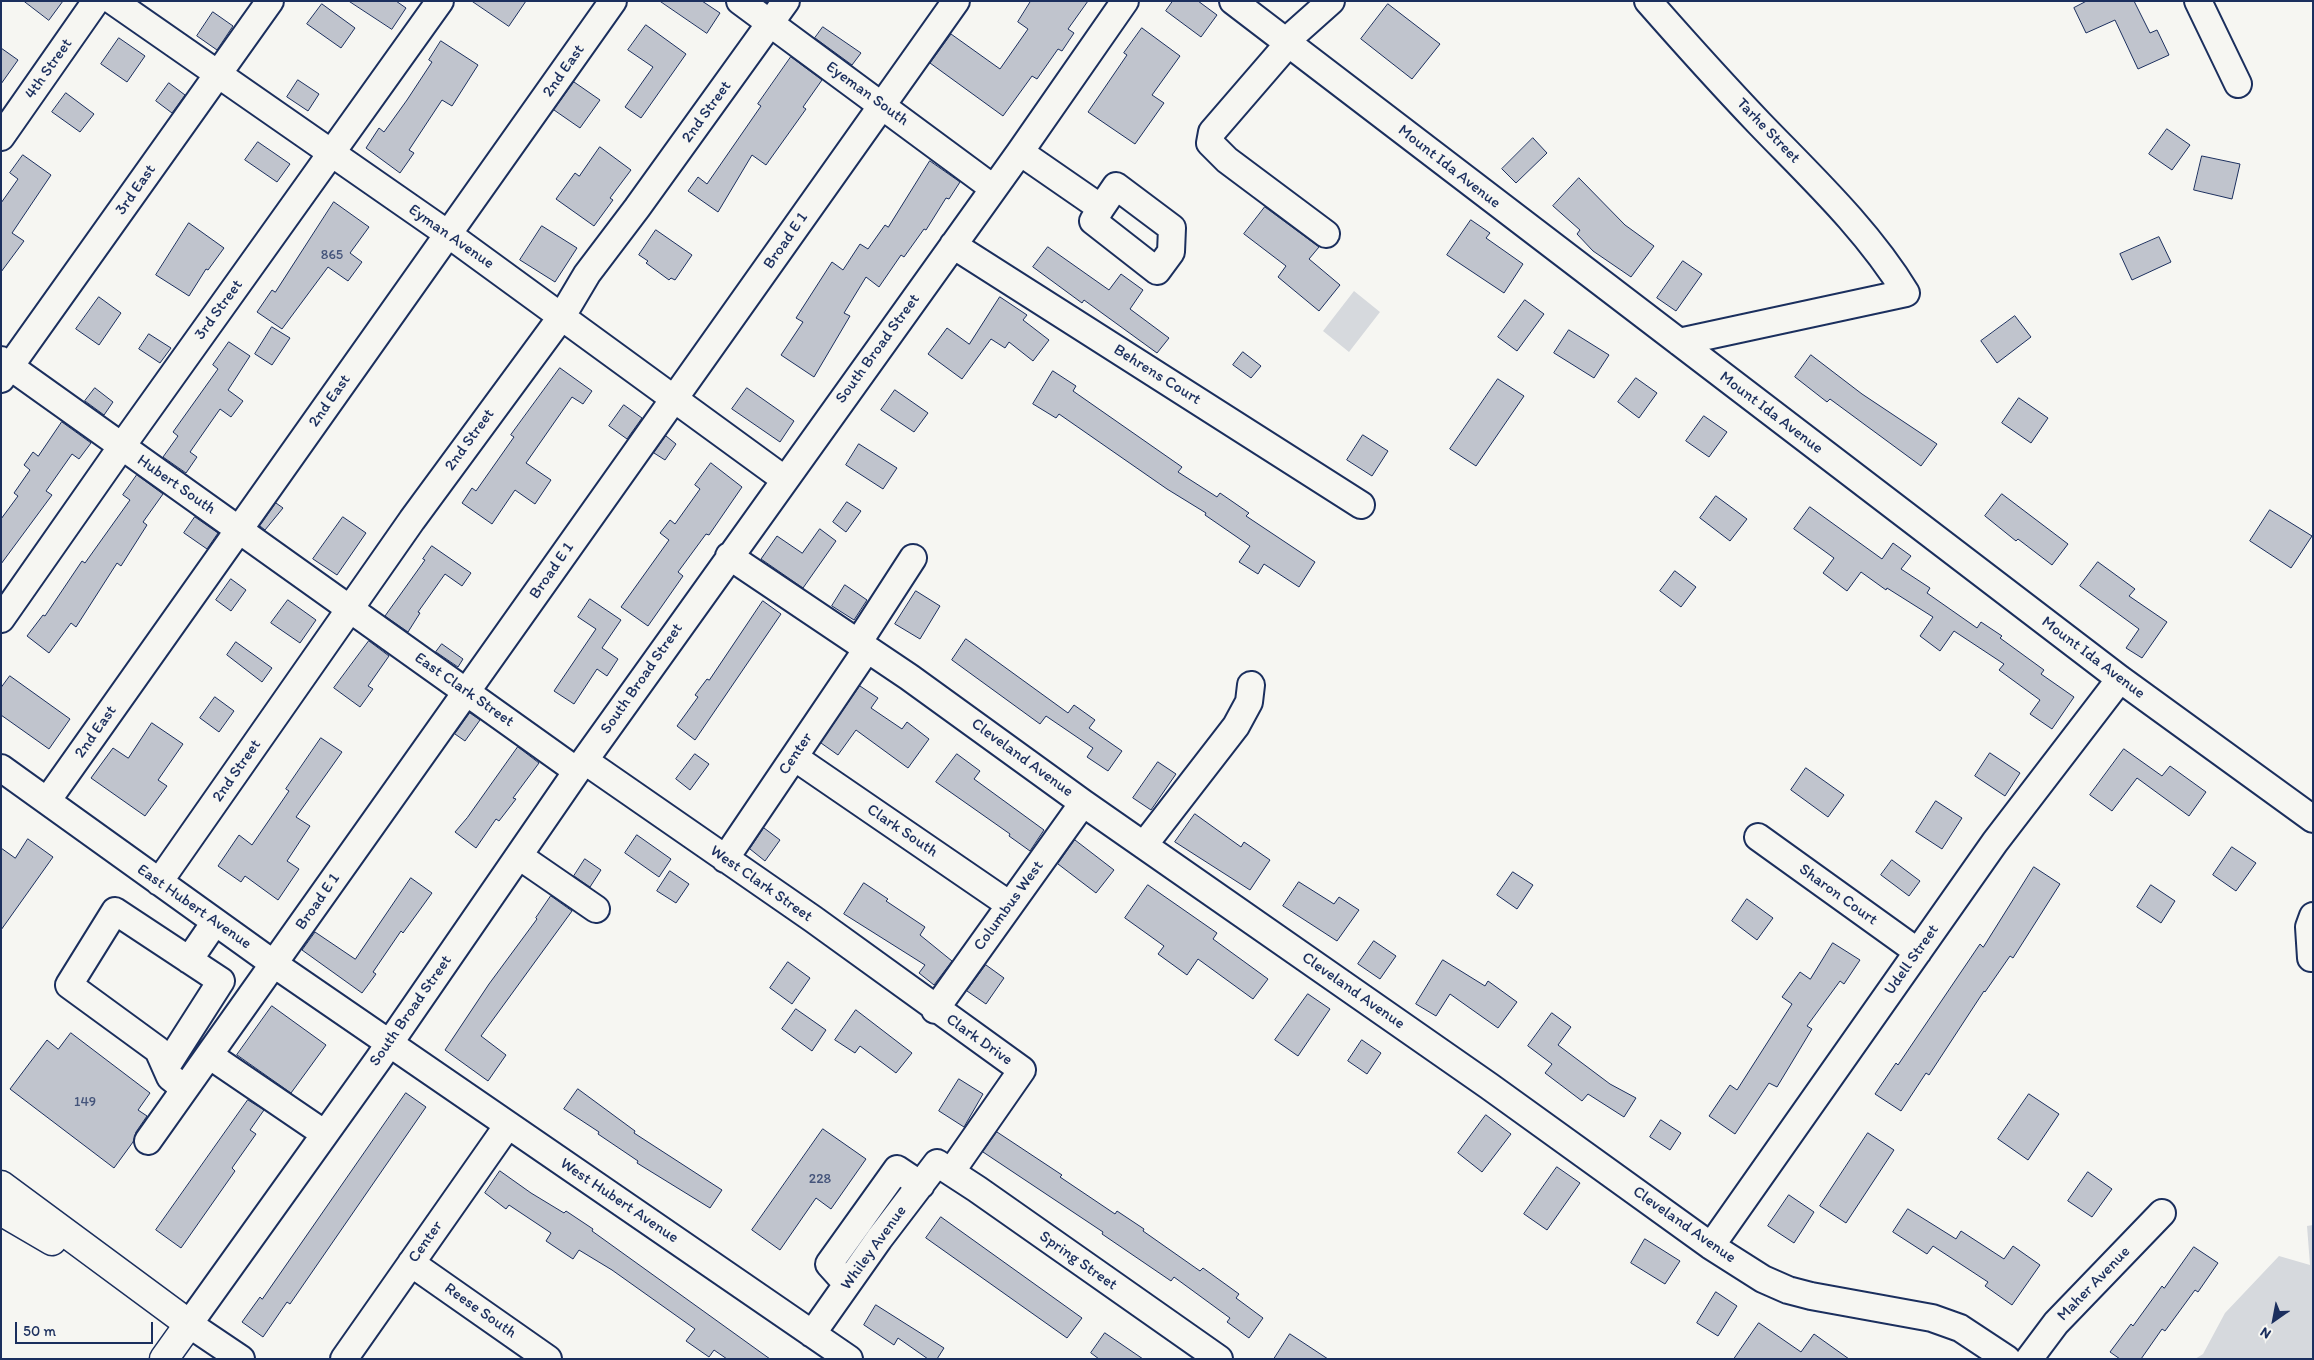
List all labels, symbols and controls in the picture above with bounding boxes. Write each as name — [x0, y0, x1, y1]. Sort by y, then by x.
street label: 4th Street — [21, 35, 77, 103]
street label: 2nd East — [539, 41, 589, 101]
street label: Eyeman South — [822, 58, 912, 130]
street label: 2nd Street — [678, 77, 736, 147]
street label: Tarhe Street — [1732, 94, 1804, 168]
street label: Mount Ida Avenue — [1394, 121, 1504, 213]
street label: 3rd East — [112, 161, 160, 219]
street label: Eyman Avenue — [404, 200, 498, 274]
street label: Broad E 1 — [760, 209, 812, 273]
house number: 865 — [321, 247, 343, 263]
street label: 3rd Street — [191, 276, 247, 344]
street label: South Broad Street — [832, 290, 924, 408]
street label: Behrens Court — [1110, 340, 1204, 410]
street label: Mount Ida Avenue — [1715, 368, 1827, 458]
street label: 2nd East — [305, 371, 355, 431]
street label: 2nd Street — [441, 405, 499, 475]
street label: Hubert South — [133, 451, 219, 519]
street label: Broad E 1 — [526, 539, 578, 603]
street label: Mount Ida Avenue — [2037, 613, 2149, 703]
street label: South Broad Street — [597, 620, 687, 738]
street label: East Clark Street — [410, 649, 518, 731]
street label: 2nd East — [71, 702, 121, 762]
street label: Cleveland Avenue — [967, 715, 1077, 801]
street label: Center — [775, 729, 817, 779]
street label: 2nd Street — [209, 736, 265, 806]
street label: Clark South — [863, 800, 941, 862]
street label: West Clark Street — [706, 841, 816, 927]
street label: Columbus West — [970, 857, 1048, 955]
street label: East Hubert Avenue — [133, 860, 255, 954]
street label: Sharon Court — [1795, 860, 1881, 930]
street label: Broad E 1 — [292, 870, 344, 934]
street label: Udell Street — [1881, 921, 1943, 999]
street label: Cleveland Avenue — [1298, 948, 1408, 1034]
street label: South Broad Street — [366, 952, 456, 1070]
street label: Clark Drive — [942, 1010, 1016, 1070]
house number: 149 — [74, 1094, 96, 1110]
street label: West Hubert Avenue — [556, 1154, 682, 1248]
house number: 228 — [809, 1171, 831, 1187]
street label: Cleveland Avenue — [1629, 1182, 1739, 1268]
street label: Whiley Avenue — [837, 1202, 911, 1294]
street label: Center — [405, 1217, 447, 1267]
street label: Spring Street — [1035, 1227, 1121, 1295]
street label: Maher Avenue — [2053, 1243, 2135, 1325]
street label: Reese South — [440, 1279, 520, 1343]
north arrow — [2249, 1295, 2299, 1345]
scale bar — [18, 1312, 155, 1344]
text: 50 m — [23, 1322, 56, 1340]
text: N — [2257, 1323, 2274, 1343]

